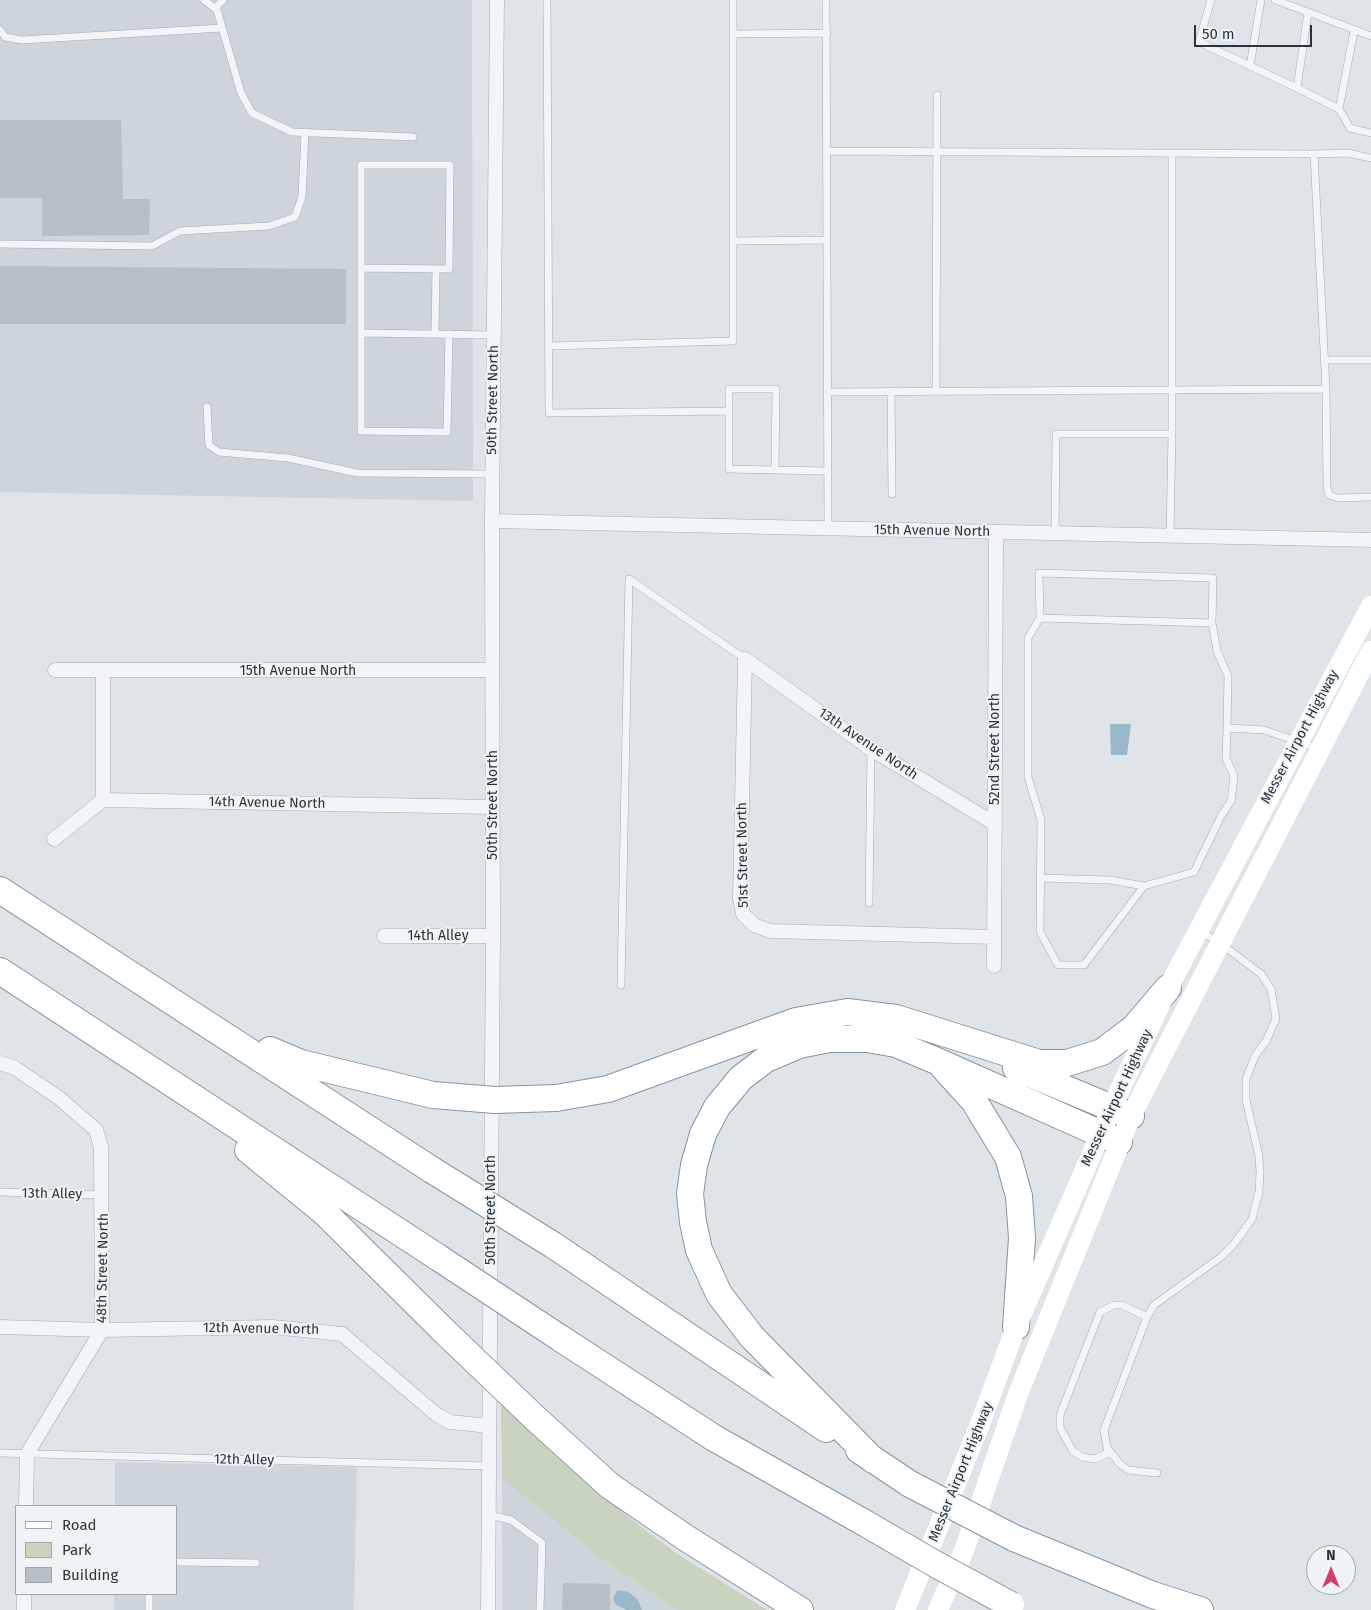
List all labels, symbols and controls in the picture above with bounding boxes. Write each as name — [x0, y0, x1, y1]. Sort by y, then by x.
scale bar — [1196, 15, 1314, 47]
text: 50 m — [1202, 25, 1235, 43]
street label: 50th Street North — [484, 345, 502, 455]
street label: 15th Avenue North — [874, 522, 990, 540]
street label: 15th Avenue North — [240, 663, 356, 679]
street label: Messer Airport Highway — [1258, 667, 1342, 807]
street label: 52nd Street North — [987, 693, 1003, 805]
street label: 13th Avenue North — [815, 704, 921, 784]
street label: 50th Street North — [485, 750, 501, 860]
street label: 14th Avenue North — [208, 794, 326, 812]
street label: 51st Street North — [734, 802, 752, 908]
street label: 14th Alley — [407, 928, 469, 944]
street label: Messer Airport Highway — [1078, 1027, 1156, 1169]
street label: 50th Street North — [483, 1155, 499, 1265]
street label: 13th Alley — [22, 1185, 82, 1203]
street label: 48th Street North — [94, 1213, 112, 1323]
street label: 12th Avenue North — [203, 1320, 319, 1338]
street label: Messer Airport Highway — [925, 1400, 997, 1544]
street label: 12th Alley — [214, 1451, 274, 1469]
legend — [15, 1505, 178, 1595]
text: Road — [62, 1516, 97, 1534]
text: Park — [62, 1541, 92, 1559]
north arrow — [1306, 1545, 1356, 1595]
text: N — [1326, 1547, 1336, 1564]
text: Building — [62, 1566, 118, 1584]

